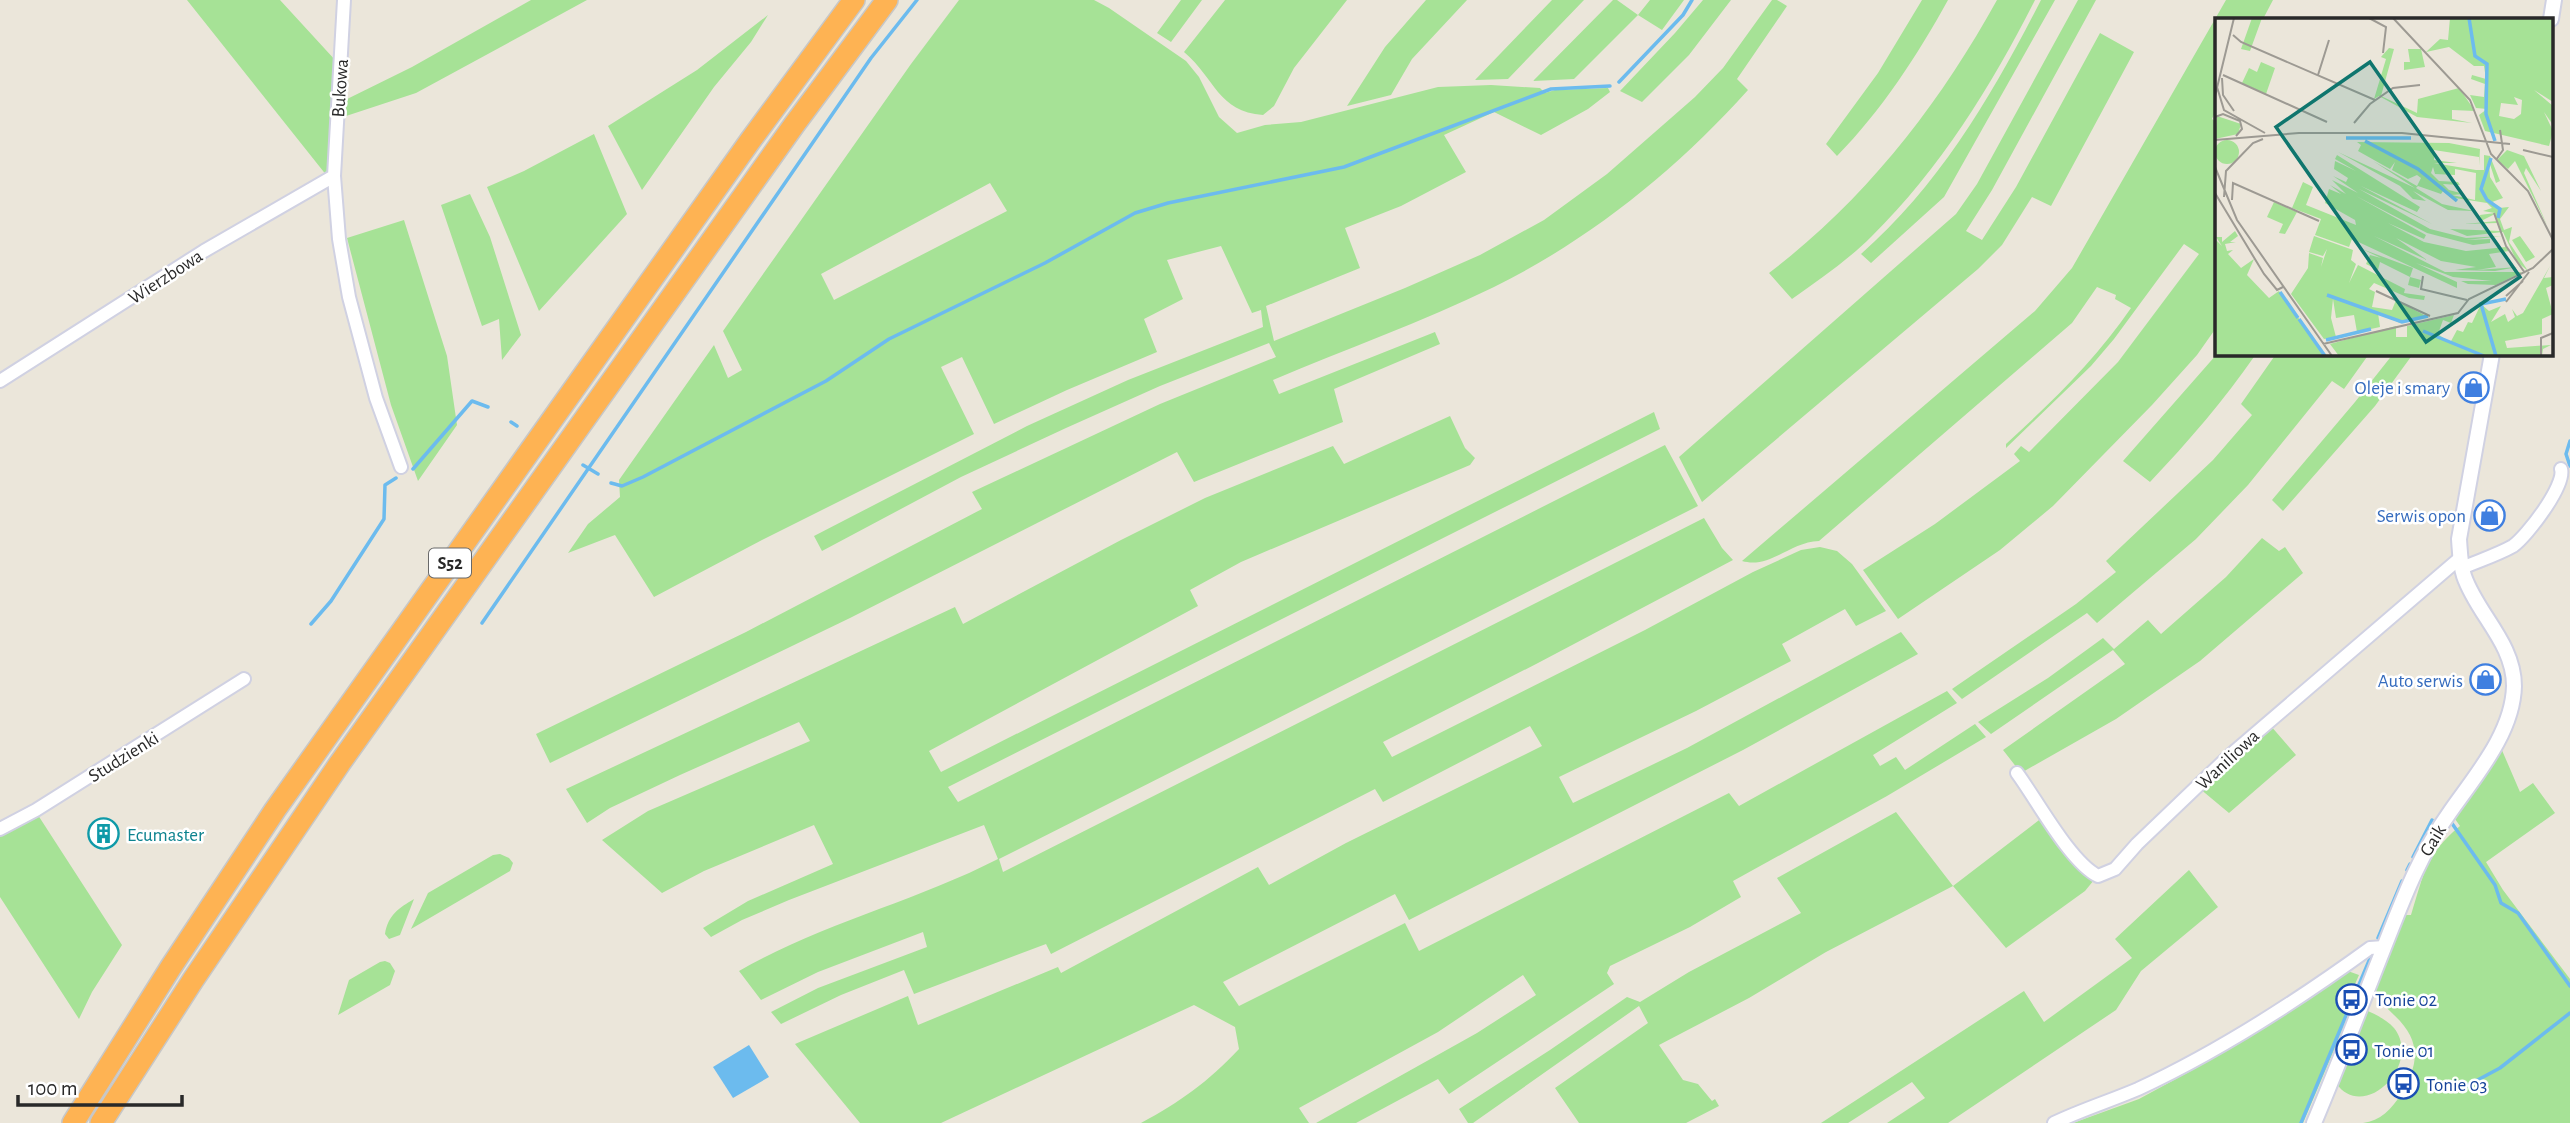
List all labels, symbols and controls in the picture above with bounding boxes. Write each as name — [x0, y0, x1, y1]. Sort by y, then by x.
inset map — [2215, 18, 2552, 355]
street label: Bukowa — [329, 58, 352, 118]
street label: Wierzbowa — [125, 246, 207, 308]
shop icon: Oleje i smary — [2456, 370, 2490, 404]
place label: Oleje i smary — [2355, 379, 2450, 398]
shop icon: Serwis opon — [2472, 498, 2506, 532]
place label: Serwis opon — [2377, 507, 2466, 526]
road number: S52 — [429, 548, 471, 578]
shop icon: Auto serwis — [2469, 663, 2503, 697]
place label: Auto serwis — [2378, 672, 2463, 691]
street label: Waniliowa — [2193, 726, 2263, 794]
street label: Studzienki — [85, 728, 162, 786]
building icon: Ecumaster — [87, 817, 121, 851]
street label: Gaik — [2417, 821, 2450, 860]
place label: Ecumaster — [127, 826, 204, 845]
bus stop icon: Tonie 02 — [2335, 982, 2369, 1016]
place label: Tonie 02 — [2375, 991, 2438, 1010]
bus stop icon: Tonie 01 — [2334, 1033, 2368, 1067]
place label: Tonie 01 — [2374, 1042, 2434, 1061]
scale bar — [18, 1064, 182, 1108]
bus stop icon: Tonie 03 — [2386, 1067, 2420, 1101]
place label: Tonie 03 — [2426, 1076, 2487, 1095]
text: 100 m — [28, 1078, 78, 1099]

